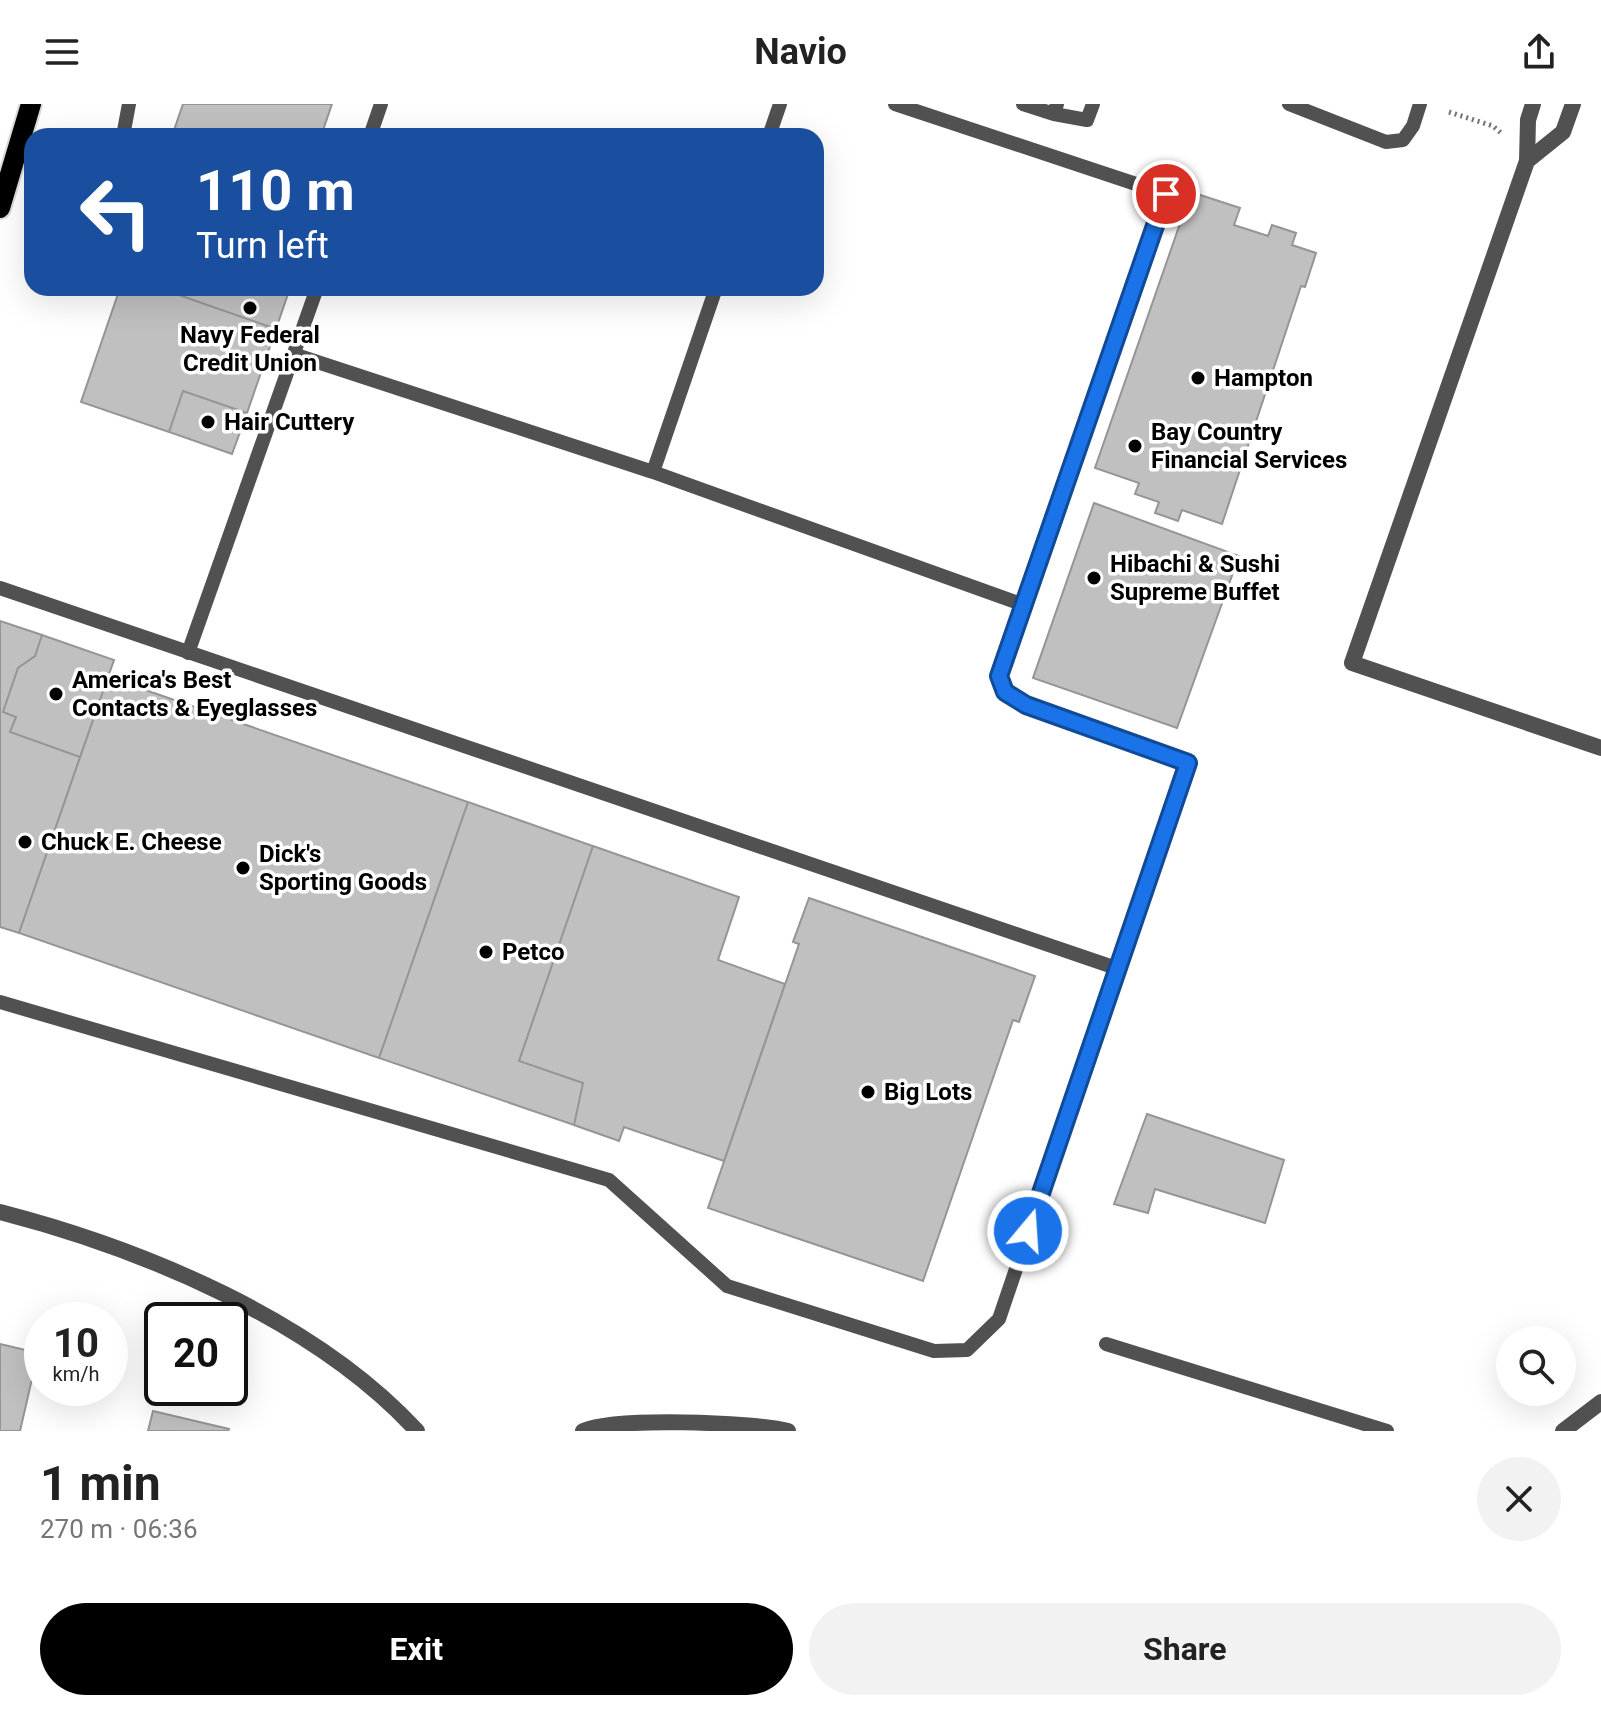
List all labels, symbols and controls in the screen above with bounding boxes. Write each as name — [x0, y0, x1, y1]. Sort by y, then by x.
icon: menu — [40, 30, 84, 74]
icon: share — [1517, 30, 1561, 74]
text: Navio — [754, 31, 847, 73]
text: 110 m — [196, 158, 355, 224]
icon: left — [64, 160, 168, 264]
pin — [1132, 160, 1200, 228]
icon: arrive — [1144, 172, 1188, 216]
text: Turn left — [196, 225, 329, 267]
marker: Navy Federal Credit Union — [241, 299, 259, 317]
place label: Navy Federal Credit Union — [180, 321, 320, 377]
place label: Hampton — [1214, 364, 1313, 392]
marker: Hampton — [1189, 369, 1207, 387]
place label: Hair Cuttery — [224, 408, 355, 436]
marker: Hair Cuttery — [199, 413, 217, 431]
place label: Bay Country Financial Services — [1151, 418, 1347, 474]
marker: Bay Country Financial Services — [1126, 437, 1144, 455]
place label: Hibachi & Sushi Supreme Buffet — [1110, 550, 1280, 606]
marker: Hibachi & Sushi Supreme Buffet — [1085, 569, 1103, 587]
place label: America's Best Contacts & Eyeglasses — [72, 666, 317, 722]
marker: America's Best Contacts & Eyeglasses — [47, 685, 65, 703]
place label: Chuck E. Cheese — [41, 828, 222, 856]
marker: Chuck E. Cheese — [16, 833, 34, 851]
place label: Dick's Sporting Goods — [259, 840, 427, 896]
marker: Dick's Sporting Goods — [234, 859, 252, 877]
place label: Petco — [502, 938, 564, 966]
marker: Petco — [477, 943, 495, 961]
place label: Big Lots — [884, 1078, 972, 1106]
marker: Big Lots — [859, 1083, 877, 1101]
position arrow — [986, 1189, 1070, 1273]
speed limit sign: 20 — [144, 1302, 248, 1406]
text: 10 — [53, 1320, 99, 1367]
map controls — [1496, 1326, 1576, 1406]
button: search — [1496, 1326, 1576, 1406]
text: km/h — [53, 1362, 99, 1386]
text: 1 min — [40, 1455, 161, 1512]
button: close — [1477, 1457, 1561, 1541]
text: 270 m · 06:36 — [40, 1514, 198, 1544]
button: Exit — [40, 1603, 793, 1695]
button: Share — [809, 1603, 1561, 1695]

